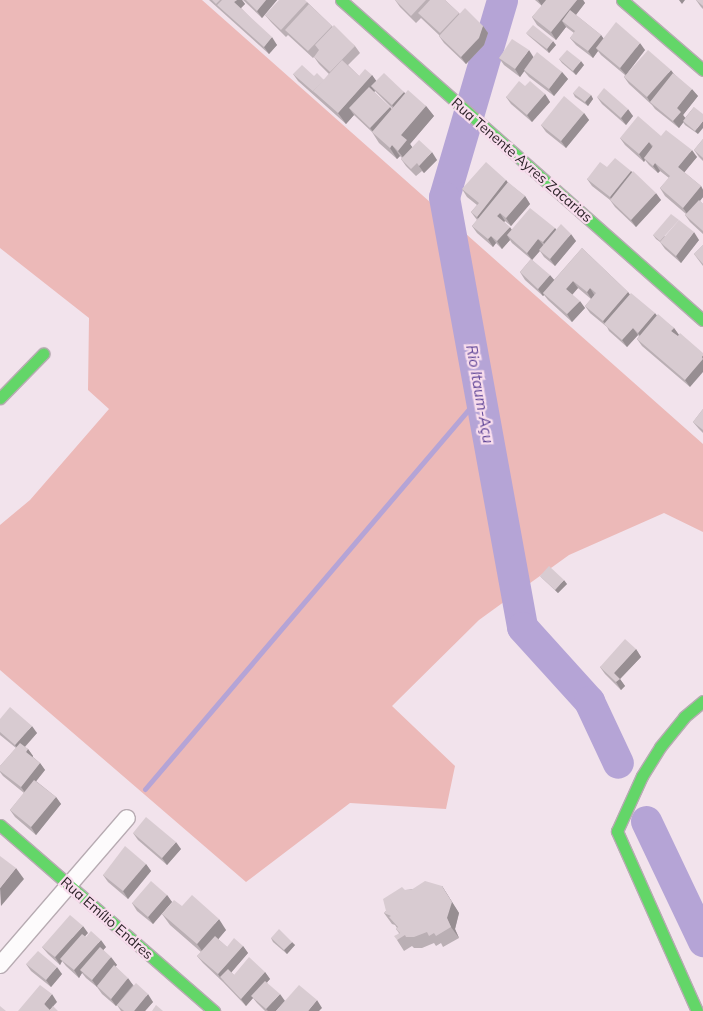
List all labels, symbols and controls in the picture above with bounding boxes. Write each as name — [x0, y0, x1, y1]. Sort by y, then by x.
street label: Rua Tenente Ayres Zacarias — [448, 94, 596, 226]
water label: Rio Itaum-Açu — [462, 343, 498, 445]
street label: Rua Emílio Endres — [58, 873, 156, 963]

